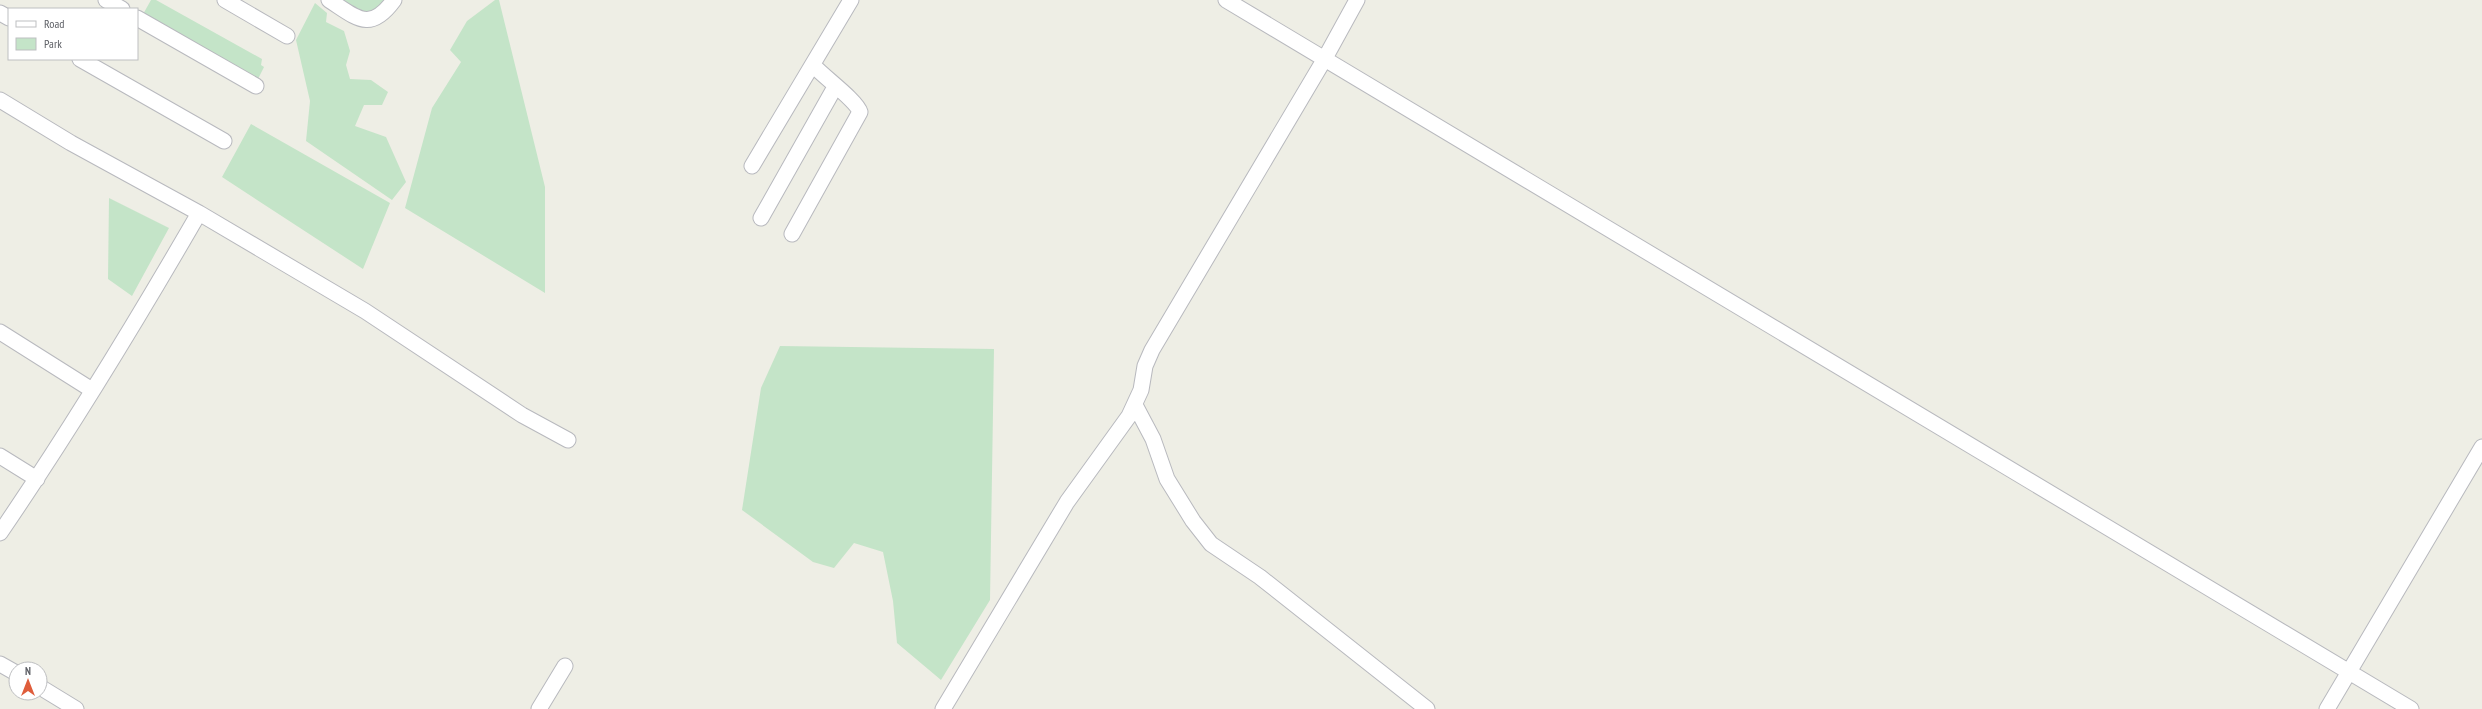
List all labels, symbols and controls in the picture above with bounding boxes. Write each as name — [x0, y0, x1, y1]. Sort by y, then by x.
legend — [8, 8, 138, 60]
text: Road — [44, 16, 64, 31]
text: Park — [44, 36, 62, 51]
north arrow — [8, 661, 48, 701]
text: N — [25, 664, 31, 678]

